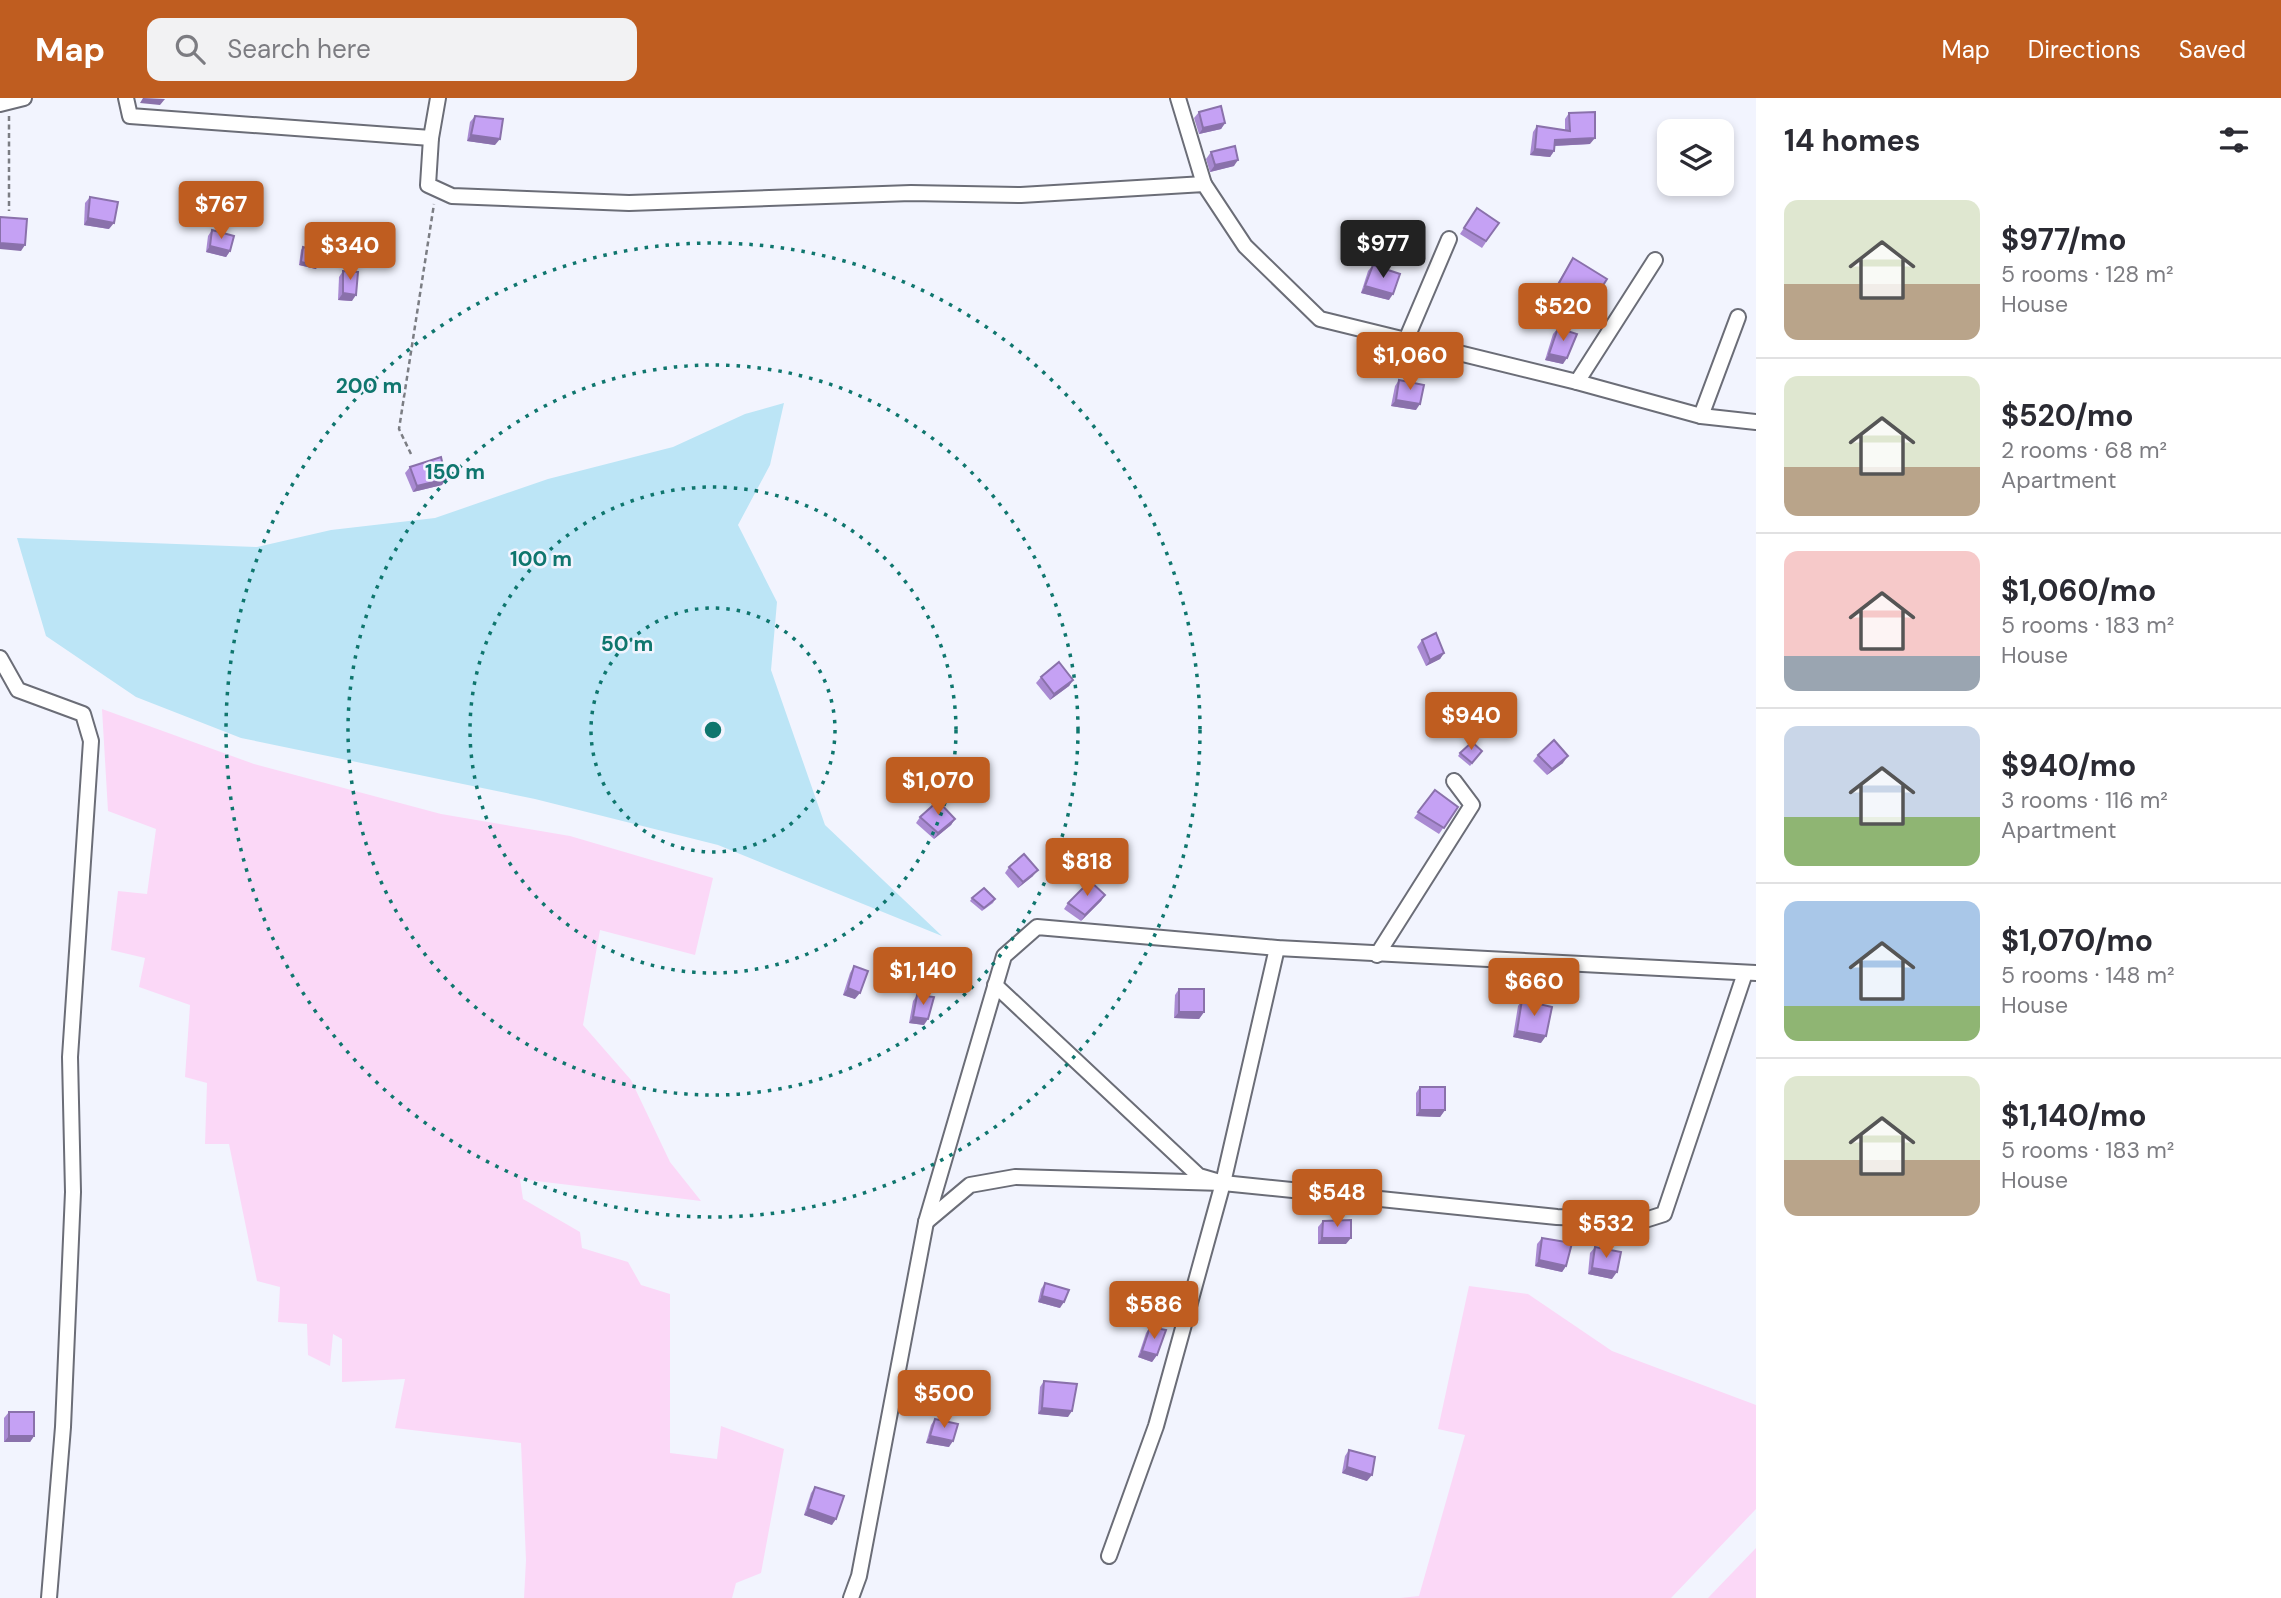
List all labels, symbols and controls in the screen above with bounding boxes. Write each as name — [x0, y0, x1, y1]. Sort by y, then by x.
search box — [147, 18, 637, 81]
text: Map — [35, 28, 105, 71]
icon: search — [171, 30, 209, 68]
text: Search here — [227, 32, 371, 66]
text: Map — [1942, 34, 1990, 65]
text: Directions — [2028, 34, 2141, 65]
text: Saved — [2179, 34, 2246, 65]
map controls — [1657, 119, 1734, 196]
button: layers — [1657, 119, 1734, 196]
text: 14 homes — [1784, 121, 1921, 160]
icon: filters — [2215, 121, 2253, 159]
pin: $767 — [180, 181, 262, 241]
text: $767 — [195, 189, 247, 219]
pin: $977 — [1342, 220, 1424, 280]
text: $977/mo — [2001, 220, 2127, 259]
pin: $340 — [309, 222, 391, 282]
text: $977 — [1357, 228, 1409, 258]
icon: home — [1840, 228, 1924, 312]
text: $340 — [321, 230, 379, 260]
text: 5 rooms · 128 m² — [2001, 259, 2174, 289]
pin: $520 — [1522, 284, 1604, 343]
text: House — [2001, 289, 2068, 319]
text: $520 — [1534, 291, 1592, 321]
pin: $1,060 — [1353, 332, 1467, 392]
text: $1,060 — [1373, 340, 1447, 370]
text: 200 m — [336, 372, 402, 400]
text: $520/mo — [2001, 396, 2133, 435]
icon: home — [1840, 404, 1924, 488]
text: 2 rooms · 68 m² — [2001, 435, 2167, 465]
text: 150 m — [425, 458, 485, 486]
text: Apartment — [2001, 465, 2116, 495]
text: 100 m — [510, 545, 572, 573]
text: $1,060/mo — [2001, 571, 2156, 610]
icon: home — [1840, 579, 1924, 663]
text: 5 rooms · 183 m² — [2001, 610, 2174, 640]
text: 50 m — [601, 630, 653, 658]
text: House — [2001, 640, 2068, 670]
pin: $940 — [1430, 692, 1512, 752]
text: $940 — [1441, 700, 1501, 730]
centre of rings — [701, 718, 725, 742]
text: $940/mo — [2001, 746, 2136, 785]
icon: home — [1840, 754, 1924, 838]
pin: $1,070 — [881, 758, 995, 817]
text: $1,070 — [902, 765, 974, 795]
text: 3 rooms · 116 m² — [2001, 785, 2168, 815]
text: Apartment — [2001, 815, 2116, 845]
pin: $818 — [1046, 838, 1128, 898]
text: $818 — [1062, 846, 1112, 876]
text: $1,070/mo — [2001, 921, 2153, 960]
icon: home — [1840, 929, 1924, 1013]
pin: $1,140 — [866, 948, 980, 1007]
text: $1,140 — [889, 955, 957, 985]
pin: $660 — [1493, 958, 1575, 1018]
text: 5 rooms · 148 m² — [2001, 960, 2175, 990]
text: $660 — [1504, 966, 1564, 996]
text: House — [2001, 990, 2068, 1020]
text: $1,140/mo — [2001, 1096, 2147, 1135]
icon: home — [1840, 1104, 1924, 1188]
text: 5 rooms · 183 m² — [2001, 1135, 2174, 1165]
text: House — [2001, 1165, 2068, 1195]
pin: $548 — [1296, 1170, 1378, 1229]
text: $548 — [1308, 1177, 1366, 1207]
pin: $532 — [1565, 1200, 1647, 1260]
text: $532 — [1578, 1208, 1634, 1238]
pin: $586 — [1113, 1282, 1195, 1341]
text: $586 — [1125, 1289, 1183, 1319]
pin: $500 — [903, 1370, 985, 1430]
text: $500 — [914, 1378, 974, 1408]

